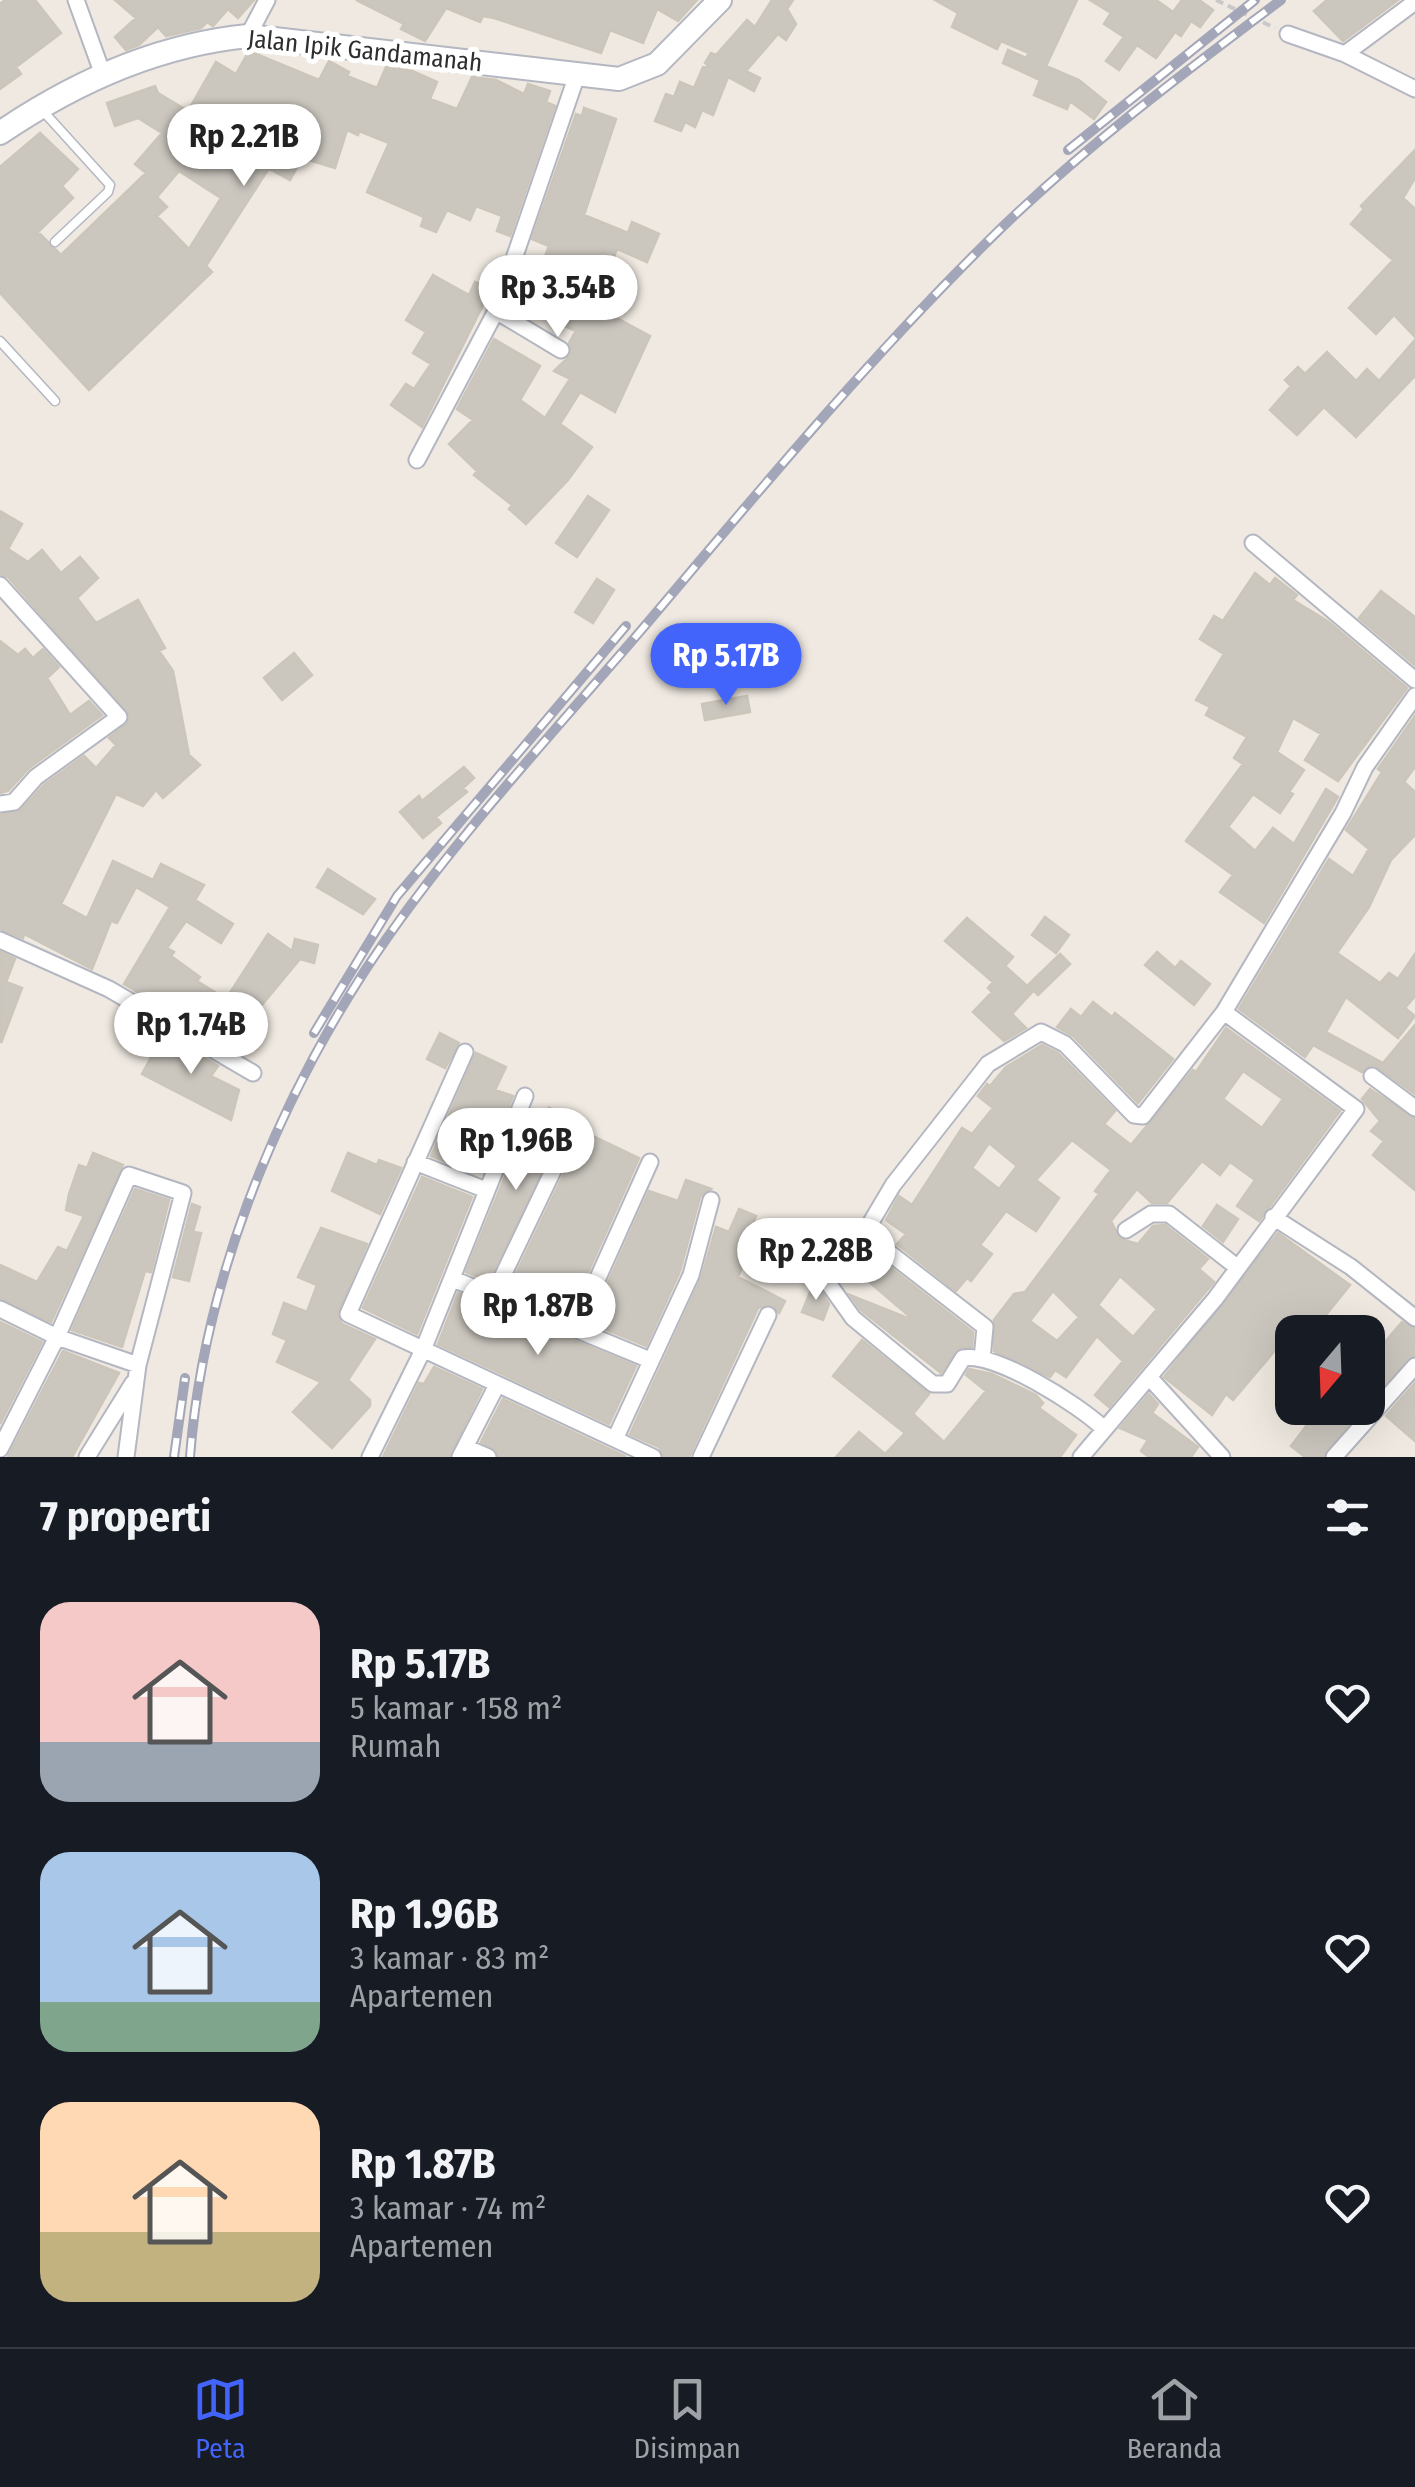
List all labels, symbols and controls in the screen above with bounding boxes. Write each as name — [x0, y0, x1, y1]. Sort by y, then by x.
street label: Jalan Ipik Gandamanah — [246, 24, 484, 78]
pin: Rp 2.21B — [141, 104, 347, 189]
text: Rp 2.21B — [189, 117, 299, 155]
pin: Rp 3.54B — [455, 255, 661, 340]
text: Rp 3.54B — [501, 268, 615, 306]
pin: Rp 5.17B — [623, 623, 829, 708]
text: Rp 5.17B — [673, 636, 779, 674]
pin: Rp 1.74B — [88, 992, 294, 1077]
text: Rp 1.74B — [136, 1005, 246, 1043]
pin: Rp 1.96B — [413, 1108, 619, 1193]
text: Rp 1.96B — [459, 1121, 573, 1159]
pin: Rp 2.28B — [713, 1218, 919, 1303]
text: Rp 2.28B — [759, 1231, 873, 1269]
pin: Rp 1.87B — [435, 1273, 641, 1358]
text: Rp 1.87B — [483, 1286, 593, 1324]
north arrow — [1275, 1315, 1385, 1425]
map controls — [1275, 1315, 1385, 1425]
icon: filters — [1320, 1490, 1375, 1545]
text: 7 properti — [40, 1492, 211, 1542]
text: Rp 5.17B — [350, 1639, 490, 1689]
icon: home — [120, 1642, 240, 1762]
icon: heart — [1320, 1675, 1375, 1730]
text: 5 kamar · 158 m² — [350, 1689, 562, 1727]
text: Rumah — [350, 1727, 441, 1765]
text: Rp 1.96B — [350, 1889, 499, 1939]
icon: home — [120, 1892, 240, 2012]
icon: heart — [1320, 1925, 1375, 1980]
text: 3 kamar · 83 m² — [350, 1939, 549, 1977]
text: Apartemen — [350, 1977, 494, 2015]
text: Rp 1.87B — [350, 2139, 496, 2189]
icon: home — [120, 2142, 240, 2262]
icon: heart — [1320, 2175, 1375, 2230]
text: 3 kamar · 74 m² — [350, 2189, 546, 2227]
text: Apartemen — [350, 2227, 494, 2265]
tab: Peta — [193, 2372, 248, 2465]
tab: Disimpan — [634, 2372, 741, 2465]
tab: Beranda — [1127, 2372, 1222, 2465]

